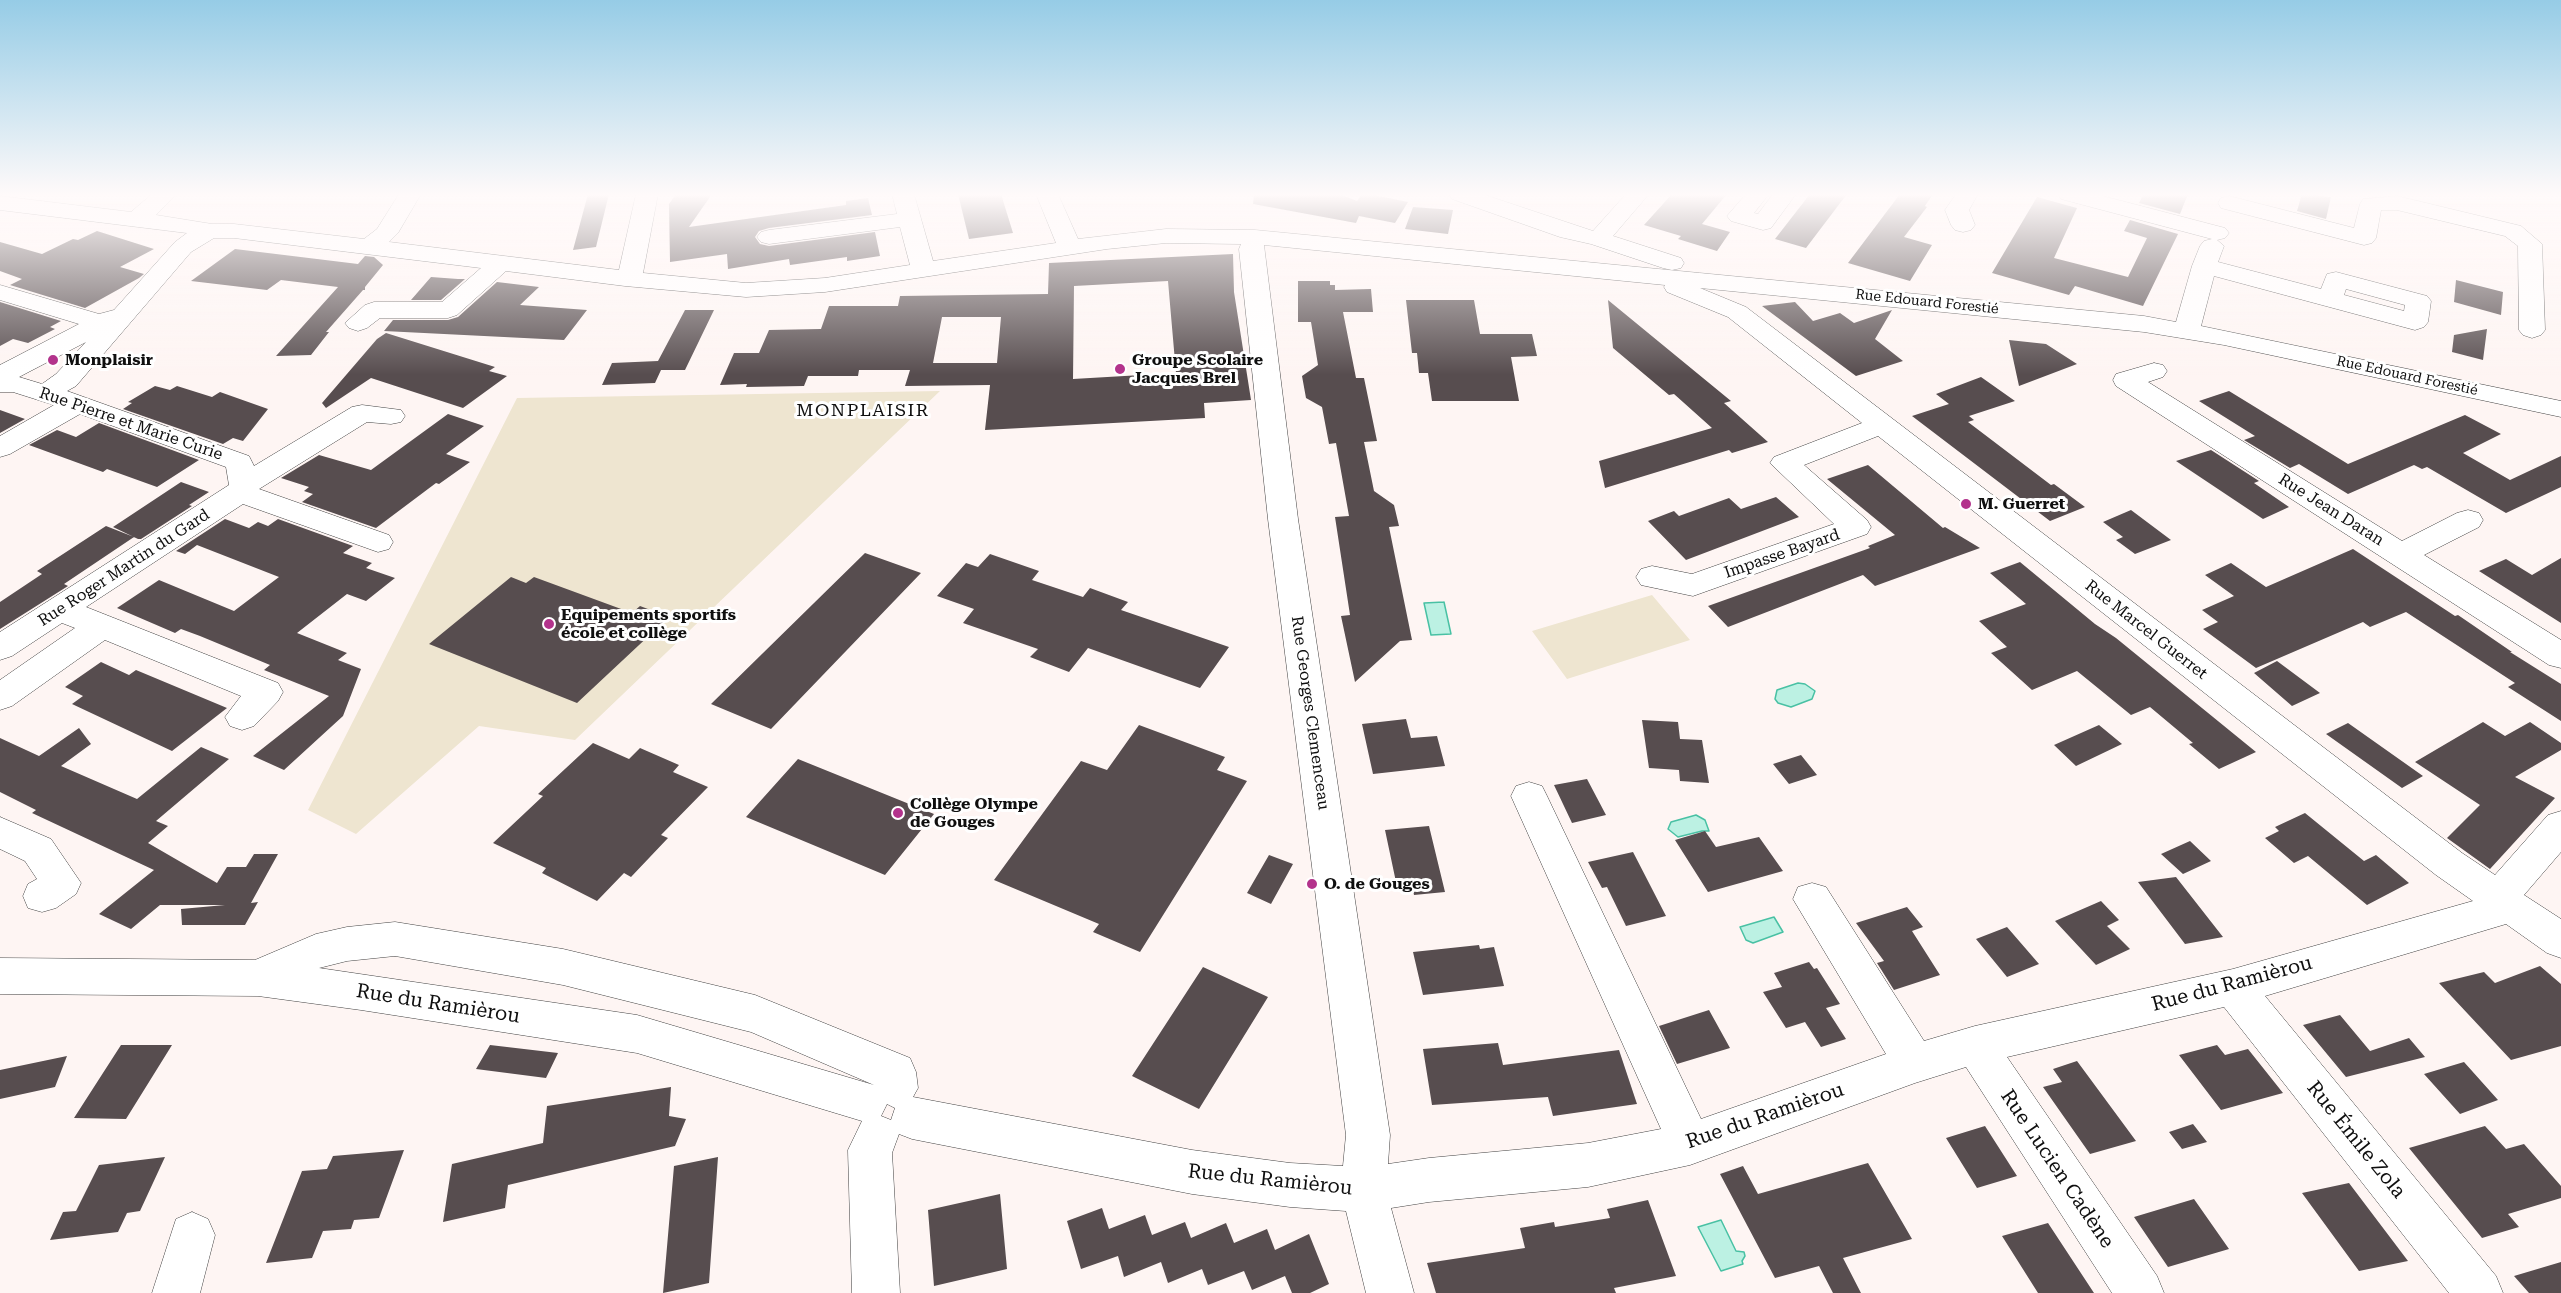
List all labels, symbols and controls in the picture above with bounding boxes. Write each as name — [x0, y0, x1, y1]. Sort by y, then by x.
street label: Rue Edouard Forestié — [1854, 286, 2000, 318]
place label: Monplaisir — [65, 350, 153, 370]
place label: Groupe Scolaire Jacques Brel — [1132, 350, 1263, 388]
marker: Monplaisir — [46, 353, 60, 367]
street label: Rue Edouard Forestié — [2335, 353, 2479, 399]
marker: Groupe Scolaire Jacques Brel — [1113, 362, 1127, 376]
street label: Rue Pierre et Marie Curie — [37, 384, 225, 464]
district label: MONPLAISIR — [796, 400, 930, 422]
street label: Rue Jean Daran — [2275, 470, 2387, 550]
place label: M. Guerret — [1978, 494, 2065, 514]
marker: M. Guerret — [1959, 497, 1973, 511]
street label: Rue Roger Martin du Gard — [35, 505, 213, 631]
street label: Impasse Bayard — [1722, 525, 1842, 583]
street label: Rue Marcel Guerret — [2081, 576, 2211, 684]
place label: Equipements sportifs école et collège — [561, 605, 736, 643]
street label: Rue Georges Clemenceau — [1287, 615, 1333, 811]
marker: Equipements sportifs école et collège — [542, 617, 556, 631]
place label: Collège Olympe de Gouges — [910, 794, 1038, 832]
marker: Collège Olympe de Gouges — [891, 806, 905, 820]
place label: O. de Gouges — [1324, 874, 1430, 894]
marker: O. de Gouges — [1305, 877, 1319, 891]
street label: Rue du Ramièrou — [2149, 951, 2315, 1017]
street label: Rue du Ramièrou — [354, 979, 522, 1029]
street label: Rue Émile Zola — [2301, 1077, 2411, 1203]
street label: Rue du Ramièrou — [1683, 1078, 1847, 1154]
street label: Rue Lucien Cadène — [1995, 1085, 2119, 1253]
street label: Rue du Ramièrou — [1187, 1159, 1353, 1201]

